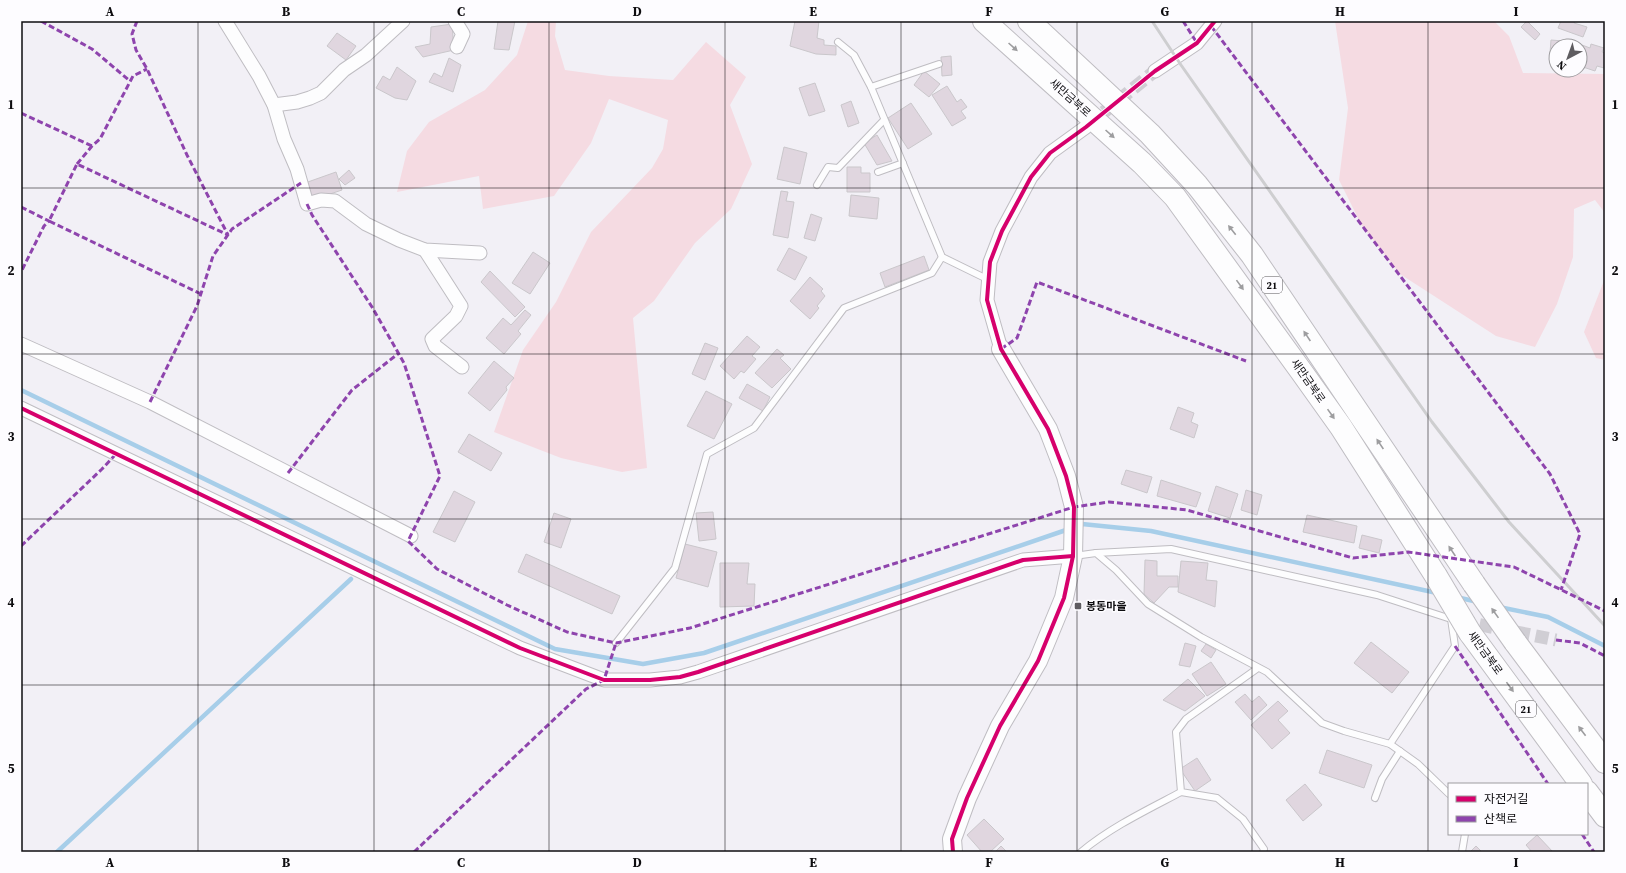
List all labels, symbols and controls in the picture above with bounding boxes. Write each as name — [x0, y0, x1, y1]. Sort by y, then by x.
text: A — [106, 3, 115, 20]
text: B — [282, 3, 291, 20]
text: C — [457, 3, 465, 20]
text: D — [632, 3, 642, 20]
text: E — [809, 3, 817, 20]
text: F — [985, 3, 993, 20]
text: G — [1161, 3, 1170, 20]
text: H — [1335, 3, 1345, 20]
text: I — [1513, 3, 1519, 20]
north arrow — [1548, 38, 1588, 78]
one-way arrow — [1008, 42, 1018, 52]
text: N — [1554, 57, 1570, 73]
street label: 새만금북로 — [1046, 75, 1094, 121]
text: 1 — [7, 96, 15, 113]
text: 1 — [1611, 96, 1619, 113]
one-way arrow — [1105, 129, 1115, 139]
one-way arrow — [1228, 224, 1236, 235]
text: 2 — [7, 262, 15, 279]
text: 2 — [1611, 262, 1619, 279]
road number: 21 — [1262, 277, 1282, 293]
one-way arrow — [1235, 280, 1243, 290]
one-way arrow — [1303, 331, 1311, 341]
street label: 새만금북로 — [1287, 356, 1329, 406]
one-way arrow — [1327, 409, 1335, 419]
text: 3 — [7, 428, 15, 445]
text: 3 — [1611, 428, 1619, 445]
one-way arrow — [1376, 438, 1383, 450]
one-way arrow — [1448, 546, 1456, 557]
text: 4 — [7, 594, 15, 611]
text: 4 — [1611, 594, 1619, 611]
place label: 봉동마을 — [1086, 599, 1126, 614]
marker: 봉동마을 — [1073, 601, 1083, 611]
one-way arrow — [1491, 608, 1499, 618]
street label: 새만금북로 — [1464, 628, 1506, 678]
one-way arrow — [1506, 682, 1514, 692]
road number: 21 — [1516, 701, 1536, 717]
one-way arrow — [1577, 725, 1586, 736]
text: 5 — [7, 760, 15, 777]
text: 5 — [1611, 760, 1619, 777]
legend — [1448, 783, 1588, 835]
text: 자전거길 — [1484, 791, 1528, 807]
text: 산책로 — [1484, 811, 1517, 827]
text: A — [106, 854, 115, 871]
text: B — [282, 854, 291, 871]
text: C — [457, 854, 465, 871]
text: D — [632, 854, 642, 871]
text: E — [809, 854, 817, 871]
text: F — [985, 854, 993, 871]
text: G — [1161, 854, 1170, 871]
text: H — [1335, 854, 1345, 871]
text: I — [1513, 854, 1519, 871]

